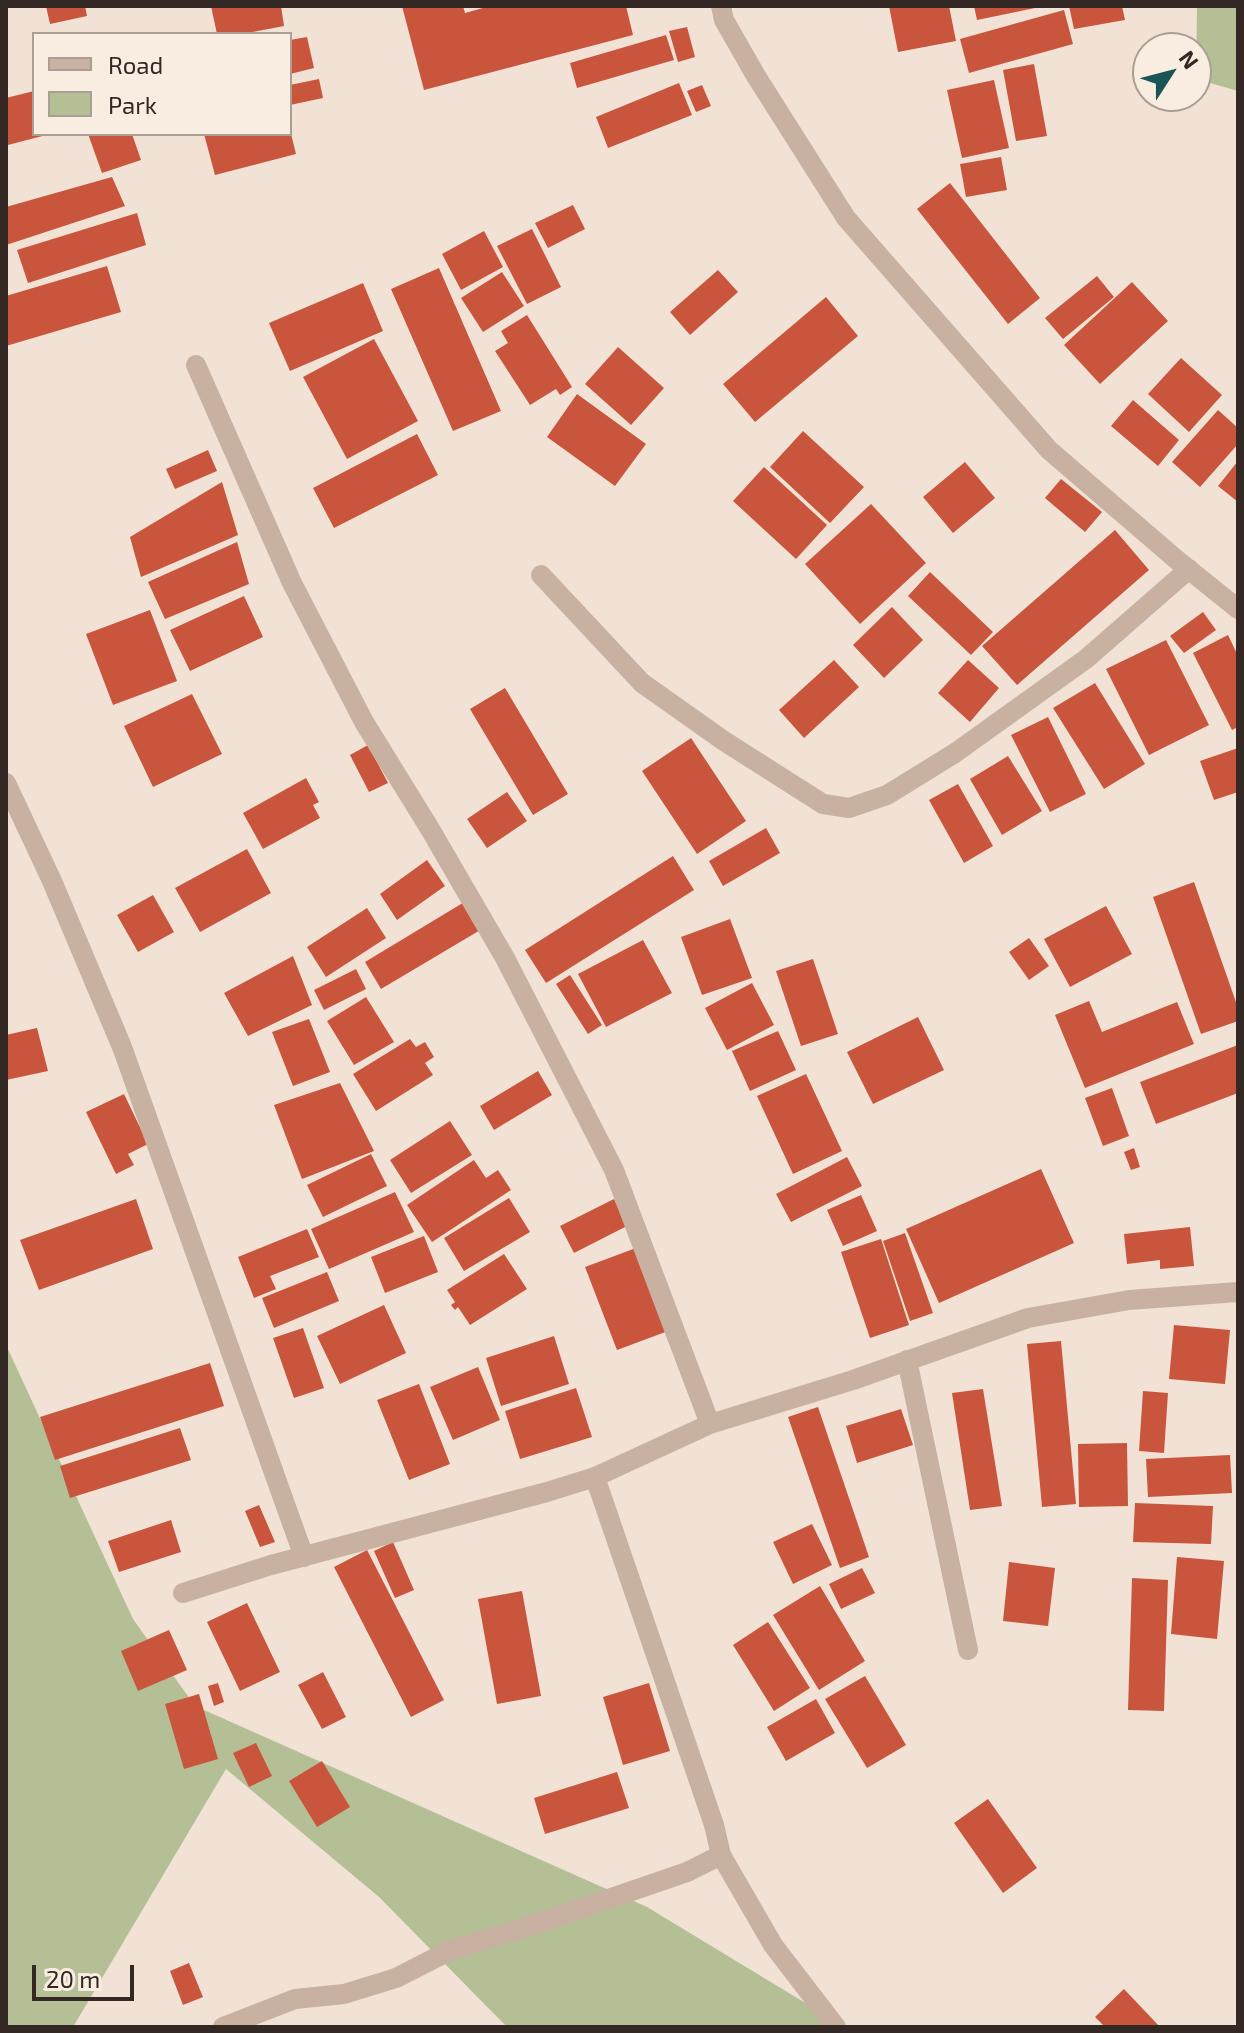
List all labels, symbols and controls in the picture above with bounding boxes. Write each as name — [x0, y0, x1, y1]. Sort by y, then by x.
legend — [32, 32, 292, 136]
north arrow — [1132, 32, 1212, 112]
text: N — [1175, 45, 1205, 73]
text: Road — [108, 50, 163, 79]
text: Park — [108, 90, 157, 119]
scale bar — [36, 1949, 138, 1999]
text: 20 m — [46, 1964, 100, 1993]

